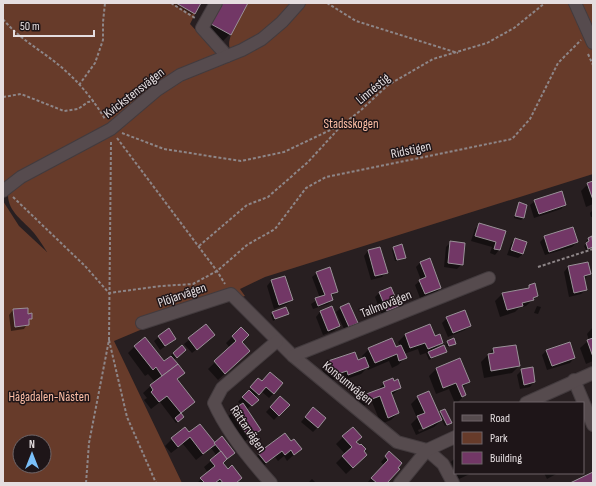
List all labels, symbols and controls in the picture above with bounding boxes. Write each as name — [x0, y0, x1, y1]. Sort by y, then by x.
scale bar — [14, 12, 94, 38]
text: 50 m — [20, 19, 40, 34]
street label: Kvickstensvägen — [100, 64, 168, 122]
street label: Linnéstig — [353, 70, 393, 108]
park label: Stadsskogen — [323, 116, 379, 132]
street label: Ridstigen — [389, 138, 433, 162]
street label: Plöjarvägen — [156, 279, 208, 311]
street label: Tallmovägen — [358, 287, 414, 321]
street label: Konsumvägen — [319, 358, 377, 408]
park label: Hågadalen-Nåsten — [8, 389, 90, 405]
street label: Rättarvägen — [226, 402, 270, 456]
legend — [454, 402, 584, 474]
text: Road — [490, 411, 510, 426]
text: Park — [490, 431, 508, 446]
north arrow — [12, 434, 52, 474]
text: N — [29, 438, 35, 451]
text: Building — [490, 451, 522, 466]

